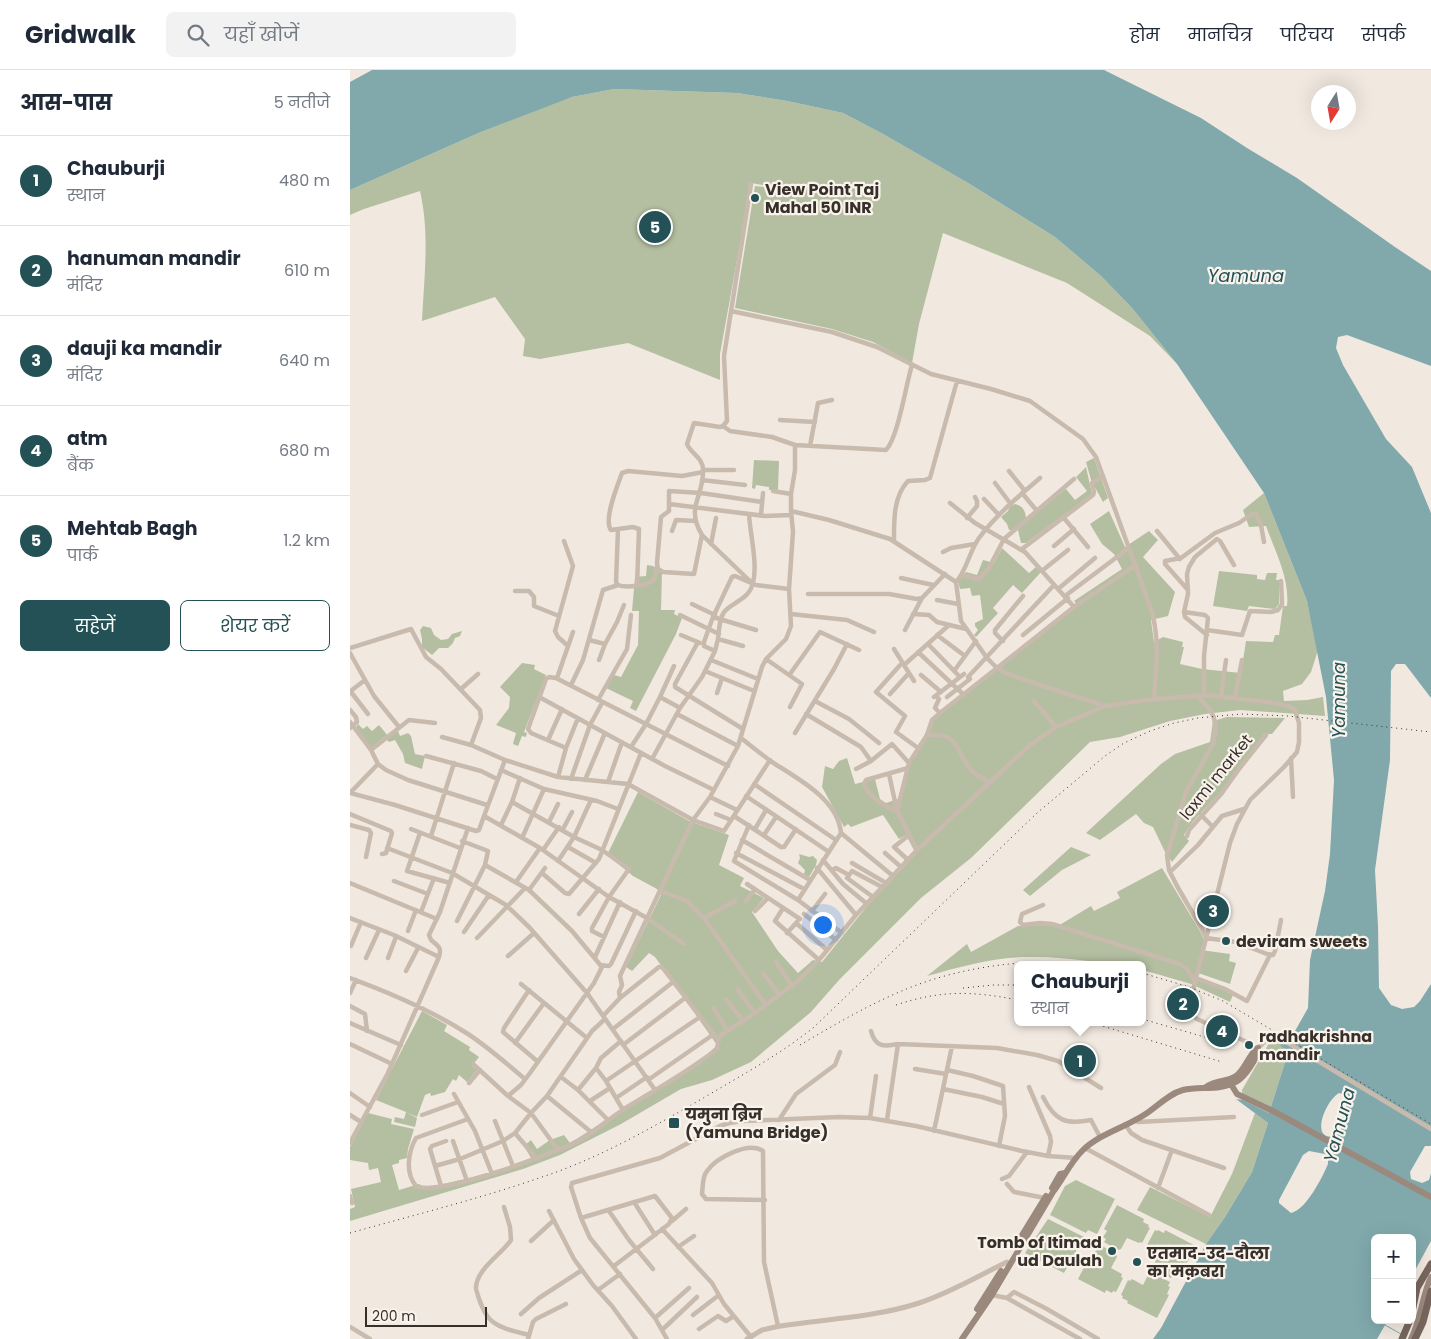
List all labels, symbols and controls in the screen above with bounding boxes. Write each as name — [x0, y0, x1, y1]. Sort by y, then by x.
search box — [166, 12, 516, 57]
text: Gridwalk — [25, 18, 136, 51]
icon: search — [184, 21, 212, 49]
text: यहाँ खोजें — [224, 21, 299, 48]
text: होम — [1130, 22, 1160, 47]
text: मानचित्र — [1188, 22, 1252, 47]
text: परिचय — [1280, 22, 1334, 47]
text: संपर्क — [1362, 22, 1406, 47]
north arrow — [1311, 85, 1356, 130]
text: आस-पास — [20, 88, 112, 117]
text: 5 नतीजे — [274, 91, 330, 114]
text: Chauburji — [67, 155, 165, 182]
text: 1 — [33, 169, 39, 192]
text: 480 m — [279, 169, 330, 192]
place label: View Point Taj Mahal 50 INR — [765, 178, 879, 219]
text: स्थान — [67, 184, 105, 207]
marker: View Point Taj Mahal 50 INR — [749, 192, 761, 204]
pin: 5 — [639, 208, 671, 246]
text: hanuman mandir — [67, 245, 241, 272]
text: 2 — [31, 259, 41, 282]
text: 610 m — [284, 259, 330, 282]
water label: Yamuna — [1208, 263, 1284, 288]
text: मंदिर — [67, 274, 103, 297]
text: dauji ka mandir — [67, 335, 222, 362]
text: 3 — [31, 349, 41, 372]
text: 640 m — [279, 349, 330, 372]
text: मंदिर — [67, 364, 103, 387]
text: atm — [67, 425, 108, 452]
text: 4 — [31, 439, 41, 462]
text: 680 m — [279, 439, 330, 462]
text: बैंक — [67, 454, 94, 477]
text: Mehtab Bagh — [67, 515, 198, 542]
text: 5 — [31, 529, 41, 552]
text: 1.2 km — [283, 529, 330, 552]
text: पार्क — [67, 544, 98, 567]
button: सहेजें — [20, 600, 170, 651]
button: शेयर करें — [180, 600, 330, 651]
water label: Yamuna — [1326, 662, 1351, 738]
street label: laxmi market — [1174, 729, 1258, 825]
pin: 3 — [1197, 892, 1229, 930]
your location — [810, 912, 836, 938]
place label: deviram sweets — [1236, 930, 1367, 953]
marker: deviram sweets — [1220, 935, 1232, 947]
popup — [1014, 961, 1146, 1026]
text: Chauburji — [1031, 968, 1129, 995]
pin: 2 — [1167, 985, 1199, 1023]
text: स्थान — [1031, 997, 1069, 1020]
pin: 4 — [1206, 1012, 1238, 1050]
place label: radhakrishna mandir — [1259, 1025, 1372, 1066]
marker: radhakrishna mandir — [1243, 1039, 1255, 1051]
pin: 1 — [1064, 1042, 1096, 1080]
water label: Yamuna — [1317, 1085, 1361, 1165]
place label: यमुना ब्रिज (Yamuna Bridge) — [684, 1103, 828, 1144]
marker: यमुना ब्रिज (Yamuna Bridge) — [667, 1116, 681, 1130]
place label: Tomb of Itimad ud Daulah — [977, 1231, 1102, 1272]
map controls — [1371, 1234, 1416, 1324]
button: + — [1371, 1234, 1416, 1279]
place label: एतमाद-उद-दौला का मक़बरा — [1146, 1241, 1270, 1283]
marker: Tomb of Itimad ud Daulah — [1106, 1245, 1118, 1257]
marker: एतमाद-उद-दौला का मक़बरा — [1131, 1256, 1143, 1268]
button: − — [1371, 1279, 1416, 1324]
scale bar — [365, 1304, 488, 1327]
text: 200 m — [372, 1306, 416, 1326]

